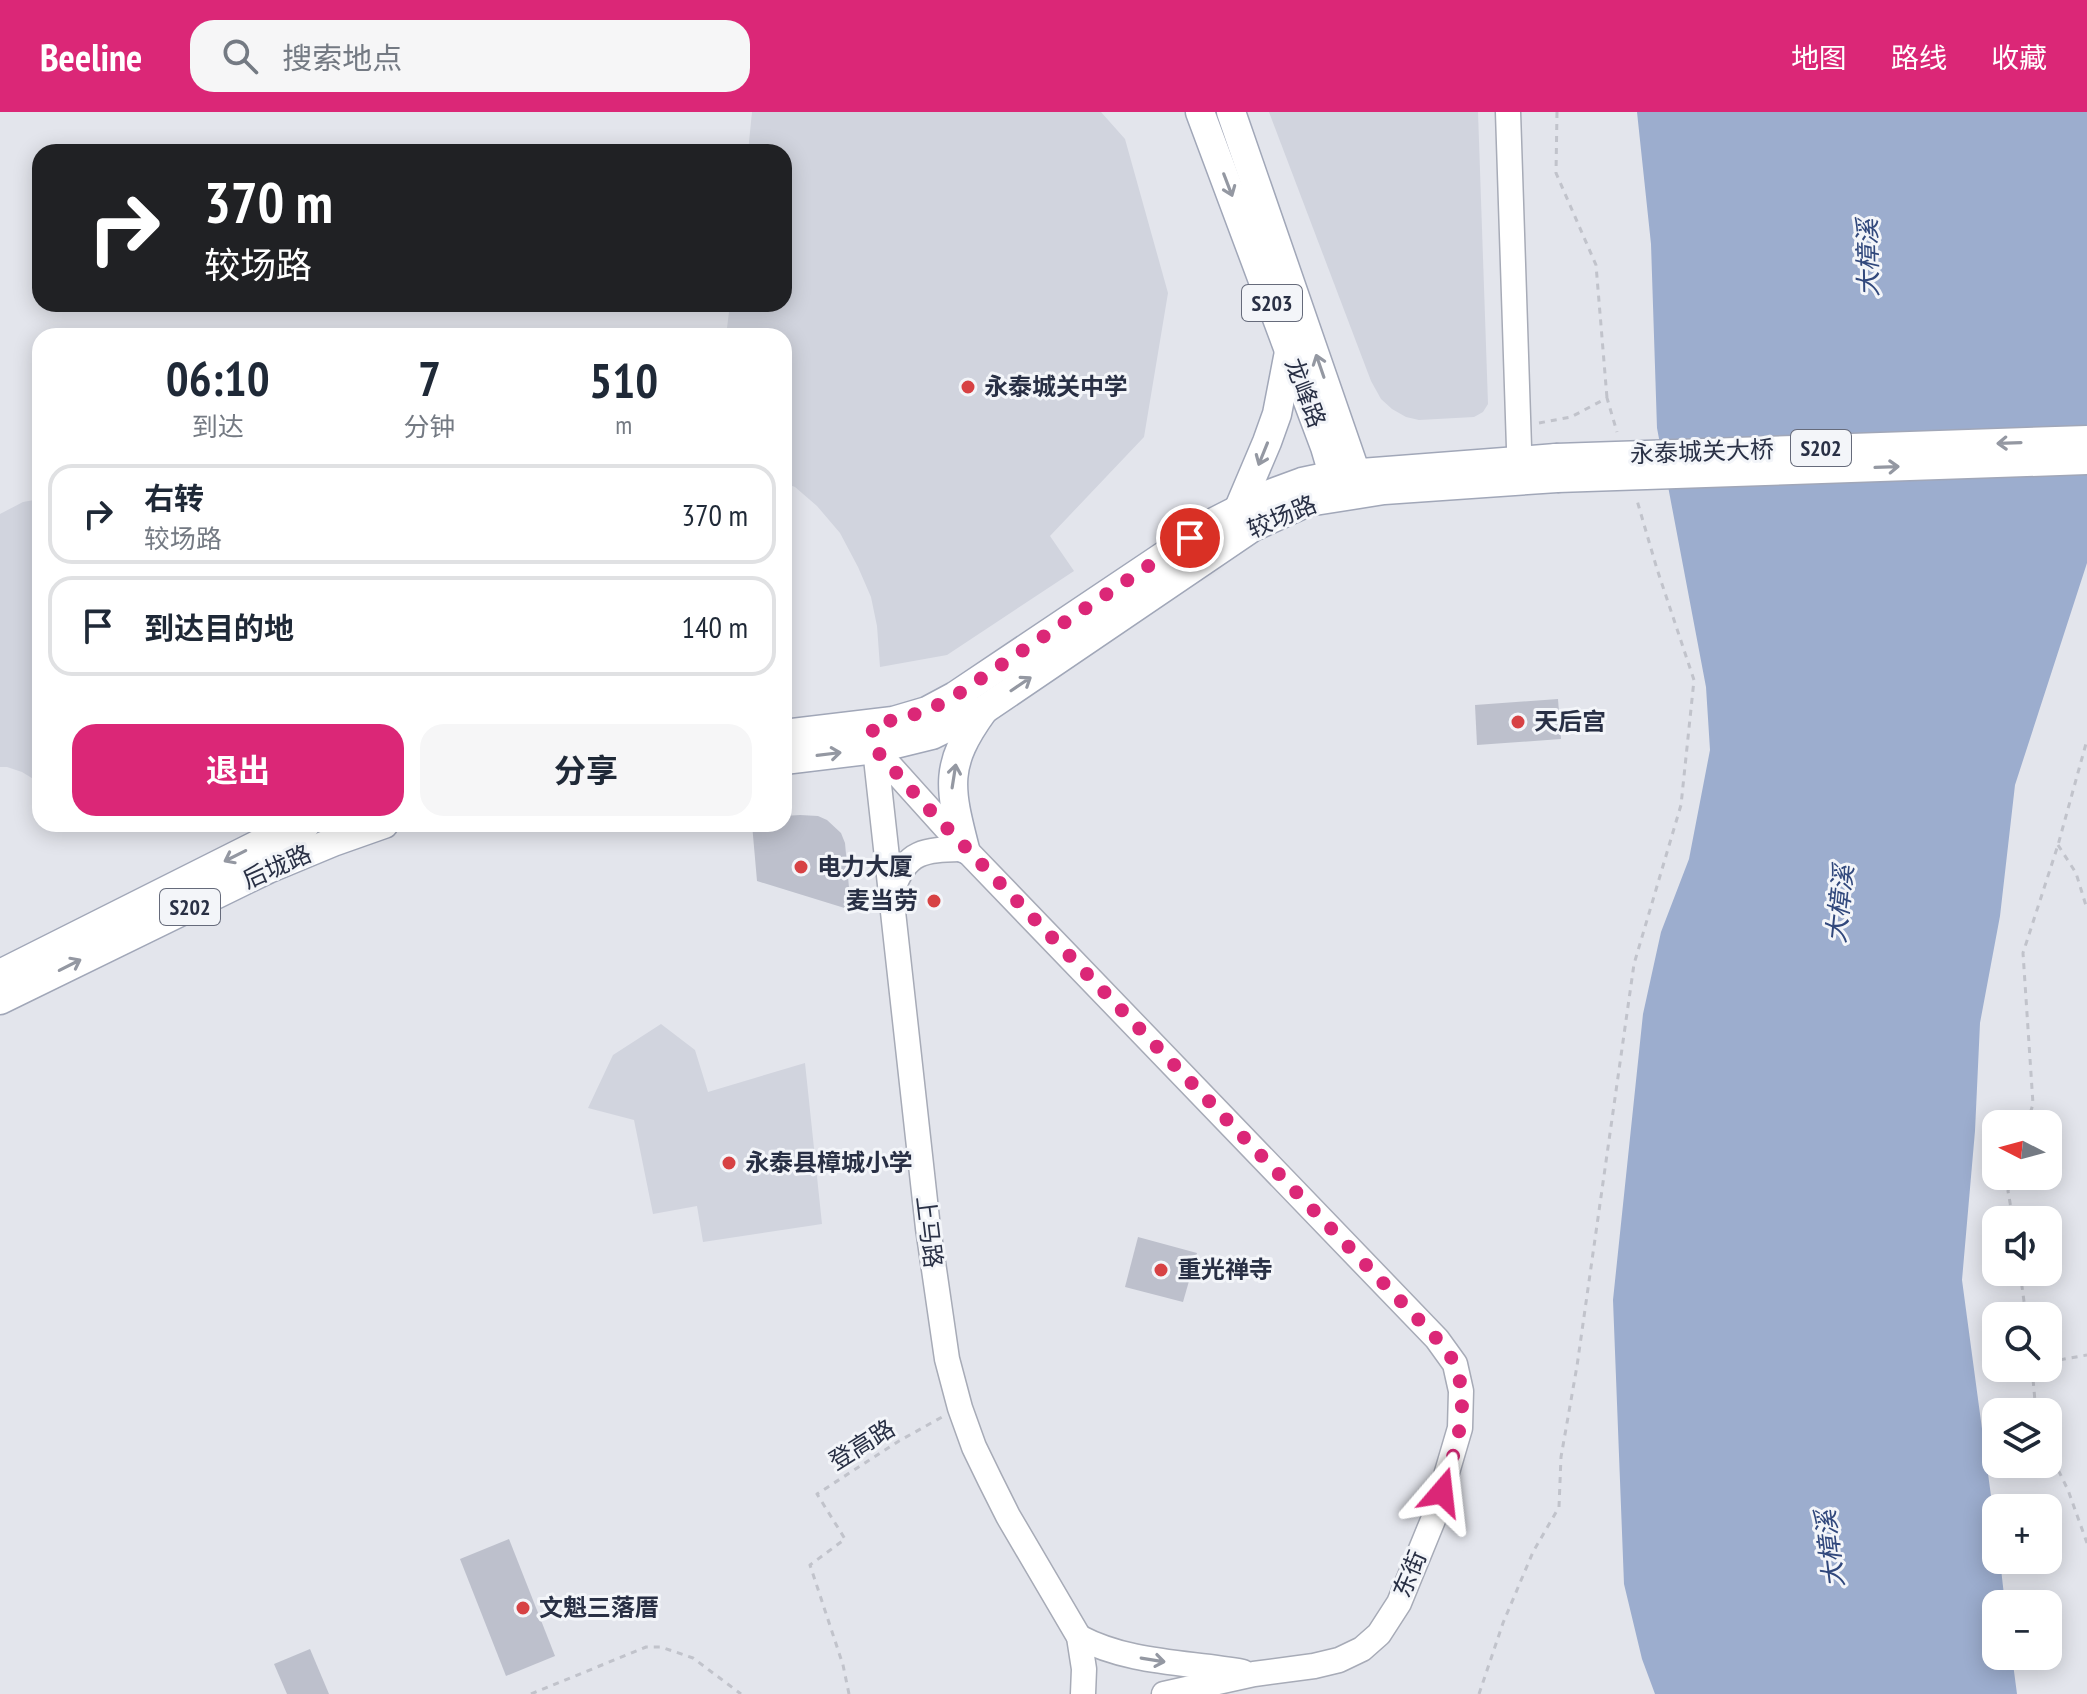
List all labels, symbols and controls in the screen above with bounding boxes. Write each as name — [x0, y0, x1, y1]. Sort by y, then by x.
search box — [190, 20, 750, 92]
text: Beeline — [40, 32, 142, 81]
icon: search — [218, 34, 262, 78]
text: 搜索地点 — [282, 38, 402, 77]
text: 地图 — [1791, 39, 1847, 76]
text: 路线 — [1891, 39, 1947, 76]
text: 收藏 — [1991, 39, 2047, 76]
text: 370 m — [204, 166, 333, 238]
one-way arrow — [1222, 172, 1236, 197]
icon: right — [72, 176, 176, 280]
water label: 大樟溪 — [1850, 216, 1885, 297]
text: 较场路 — [204, 241, 312, 288]
road number: S203 — [1242, 285, 1302, 321]
text: 06:10 — [166, 347, 270, 409]
text: 7 — [418, 347, 441, 409]
text: 510 — [589, 349, 658, 411]
street label: 龙峰路 — [1278, 354, 1333, 432]
one-way arrow — [1311, 354, 1326, 379]
place label: 永泰城关中学 — [984, 371, 1128, 402]
marker: 永泰城关中学 — [959, 378, 977, 396]
text: m — [615, 408, 632, 441]
text: 到达 — [192, 410, 244, 443]
text: 分钟 — [403, 410, 456, 443]
road number: S202 — [1791, 430, 1851, 466]
street label: 永泰城关大桥 — [1629, 433, 1774, 470]
one-way arrow — [1996, 435, 2023, 450]
one-way arrow — [1254, 441, 1269, 466]
one-way arrow — [1873, 459, 1900, 475]
text: 右转 — [144, 478, 204, 517]
street label: 较场路 — [1243, 488, 1321, 545]
icon: right — [76, 492, 120, 536]
text: 370 m — [682, 495, 748, 534]
pin — [1156, 504, 1224, 572]
icon: arrive — [1168, 516, 1212, 560]
text: 较场路 — [144, 522, 222, 555]
icon: arrive — [76, 604, 120, 648]
text: 140 m — [682, 607, 748, 646]
text: 到达目的地 — [144, 608, 294, 647]
one-way arrow — [1010, 676, 1032, 692]
place label: 天后宫 — [1534, 706, 1606, 737]
marker: 天后宫 — [1509, 713, 1527, 731]
button: 退出 — [72, 724, 404, 816]
button: 分享 — [420, 724, 752, 816]
one-way arrow — [816, 747, 842, 762]
one-way arrow — [947, 763, 962, 789]
street label: 后垅路 — [238, 838, 316, 895]
one-way arrow — [224, 849, 248, 865]
place label: 电力大厦 — [817, 851, 913, 882]
marker: 电力大厦 — [792, 858, 810, 876]
water label: 大樟溪 — [1819, 860, 1860, 944]
place label: 麦当劳 — [846, 885, 918, 916]
road number: S202 — [160, 889, 220, 925]
marker: 麦当劳 — [925, 892, 943, 910]
one-way arrow — [57, 957, 81, 973]
north arrow — [1982, 1110, 2062, 1190]
map controls — [1982, 1110, 2062, 1670]
place label: 永泰县樟城小学 — [745, 1147, 913, 1178]
marker: 永泰县樟城小学 — [720, 1154, 738, 1172]
street label: 上马路 — [910, 1194, 949, 1270]
button: sound — [1982, 1206, 2062, 1286]
place label: 重光禅寺 — [1177, 1254, 1273, 1285]
marker: 重光禅寺 — [1152, 1261, 1170, 1279]
button: search — [1982, 1302, 2062, 1382]
button: layers — [1982, 1398, 2062, 1478]
street label: 登高路 — [823, 1412, 900, 1477]
position arrow — [1400, 1450, 1484, 1534]
button: + — [1982, 1494, 2062, 1574]
water label: 大樟溪 — [1808, 1505, 1851, 1590]
street label: 东街 — [1386, 1546, 1433, 1602]
button: − — [1982, 1590, 2062, 1670]
place label: 文魁三落厝 — [539, 1592, 659, 1623]
marker: 文魁三落厝 — [514, 1599, 532, 1617]
one-way arrow — [1139, 1653, 1165, 1668]

